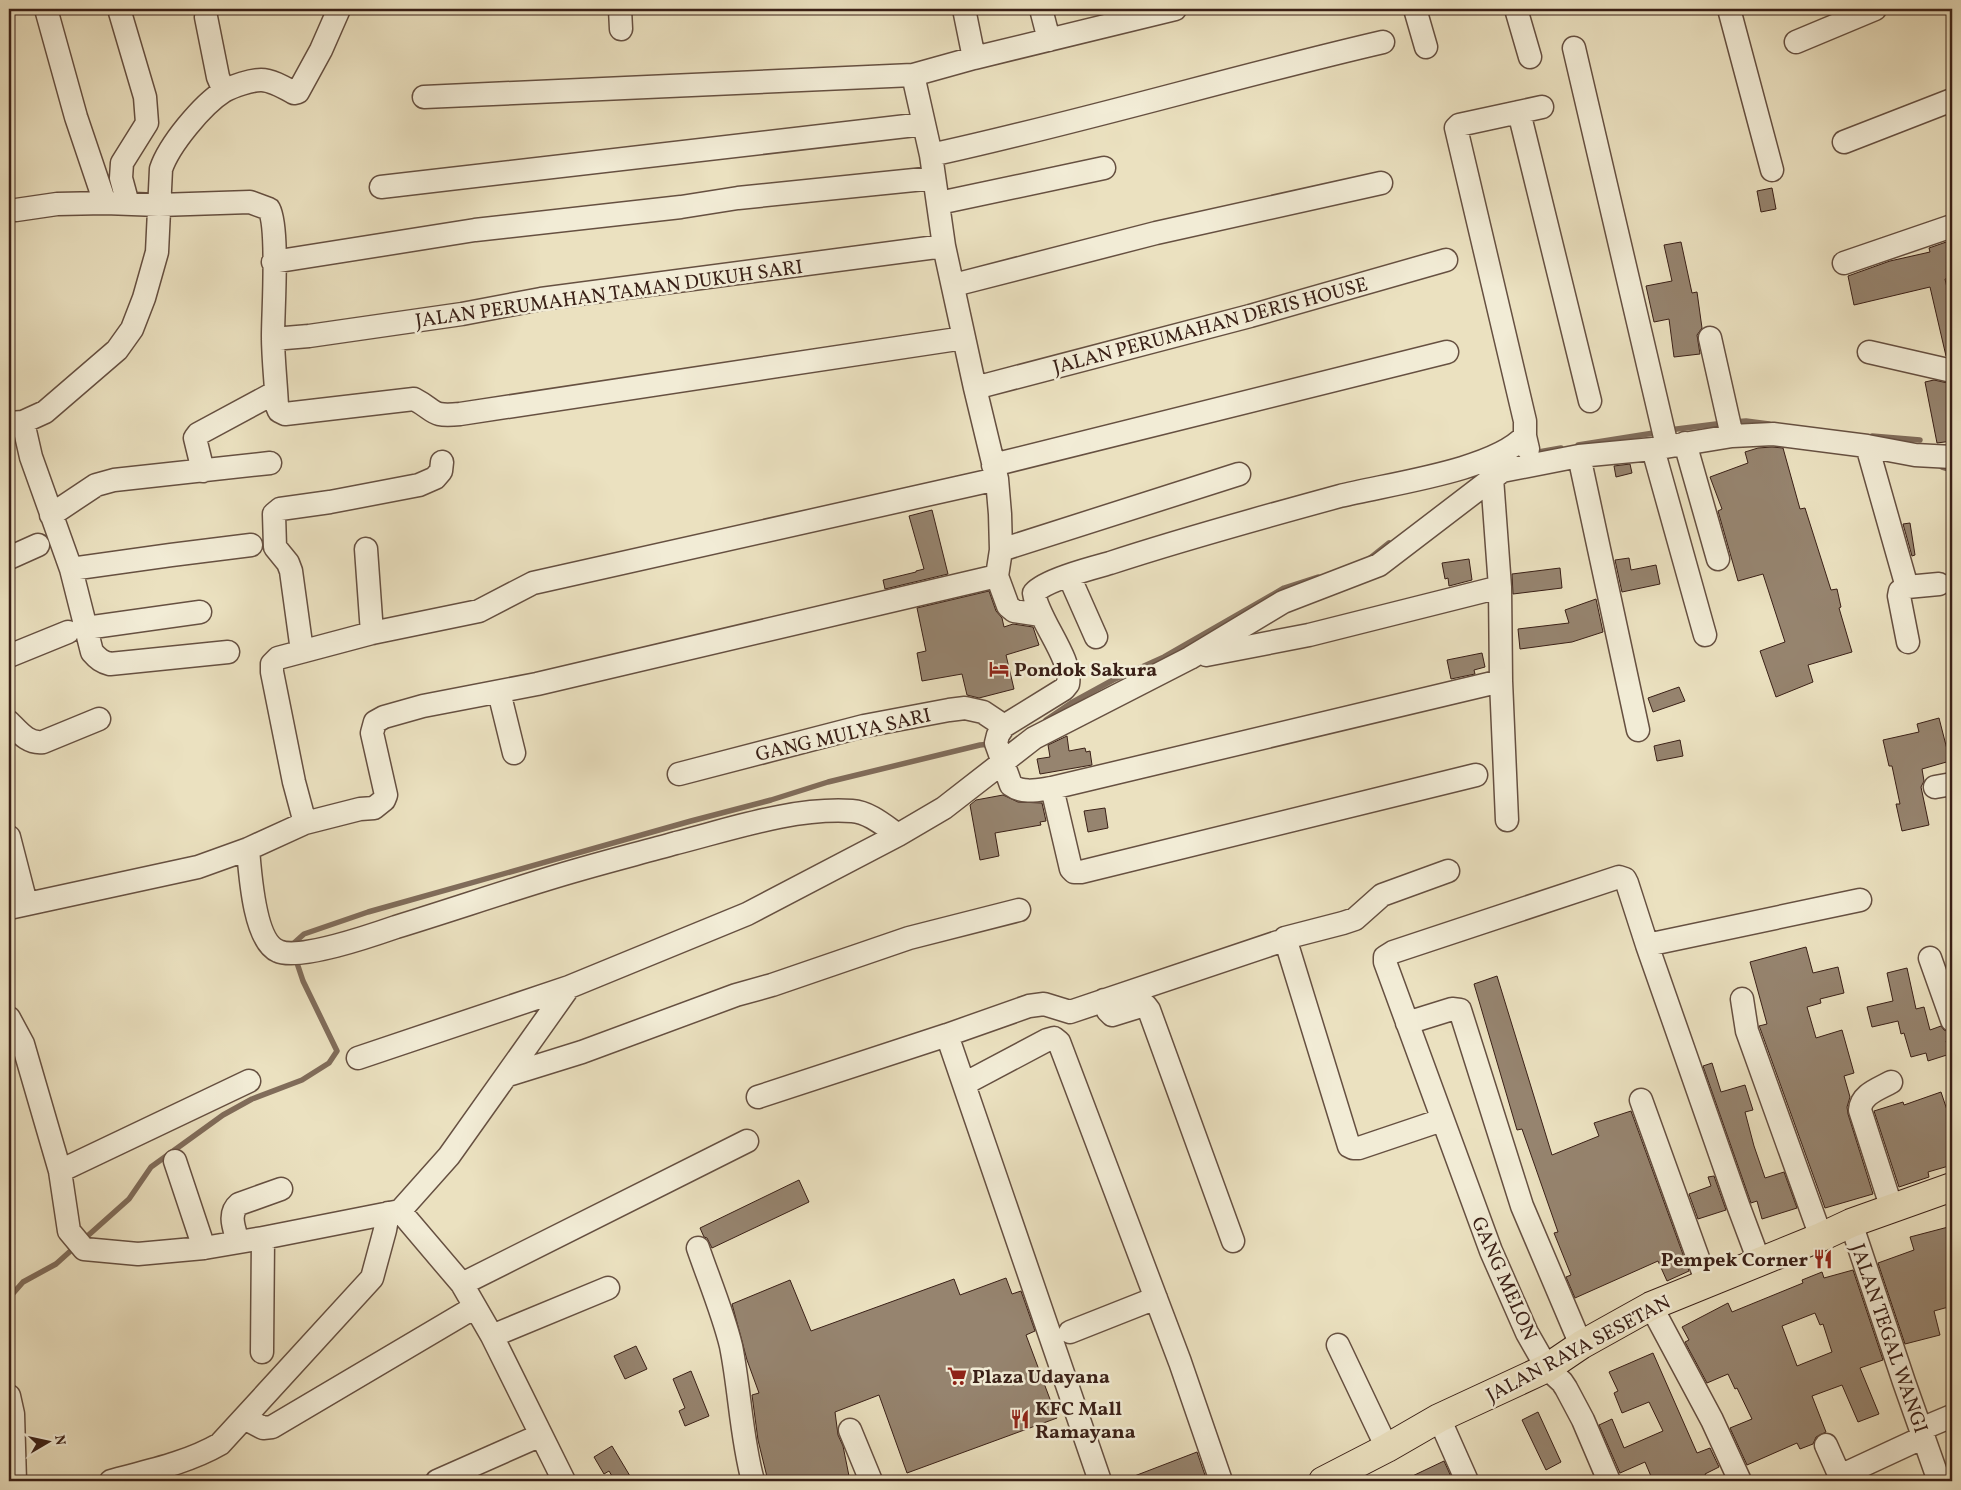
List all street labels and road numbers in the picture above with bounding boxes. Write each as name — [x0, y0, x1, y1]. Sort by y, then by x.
street label: JALAN PERUMAHAN TAMAN DUKUH SARI — [414, 254, 805, 336]
street label: JALAN PERUMAHAN DERIS HOUSE — [1050, 271, 1371, 383]
street label: GANG MULYA SARI — [753, 702, 934, 770]
street label: GANG MELON — [1463, 1212, 1543, 1345]
street label: JALAN TEGAL WANGI — [1843, 1240, 1934, 1437]
street label: JALAN RAYA SESETAN — [1482, 1289, 1676, 1410]

